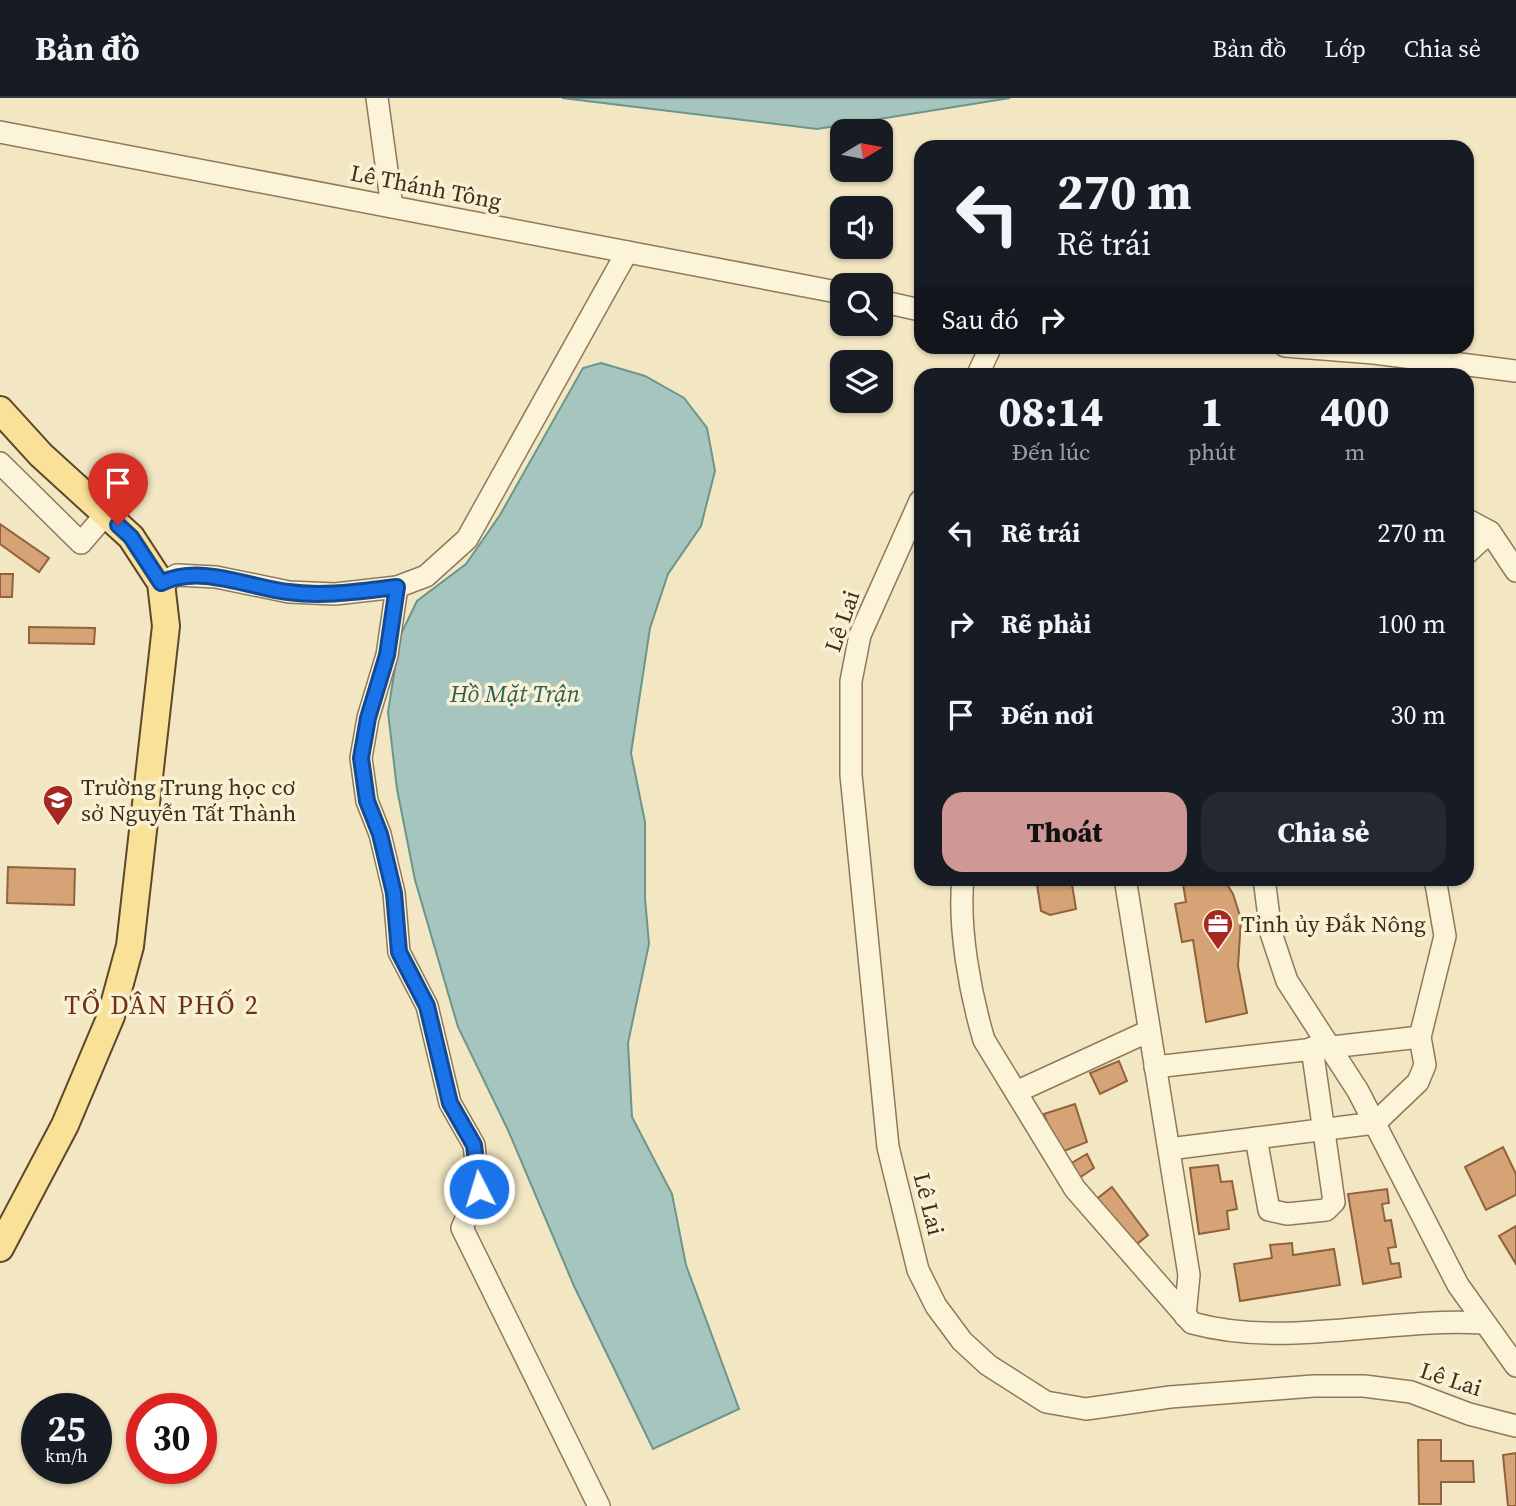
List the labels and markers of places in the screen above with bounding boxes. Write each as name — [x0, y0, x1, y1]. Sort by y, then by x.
pin — [88, 453, 148, 525]
place label: Trường Trung học cơ sở Nguyễn Tất Thành — [81, 771, 296, 829]
school or university icon: Trường Trung học cơ sở Nguyễn Tất Thành — [41, 783, 75, 827]
office icon: Tỉnh ủy Đắk Nông — [1201, 907, 1235, 951]
place label: Tỉnh ủy Đắk Nông — [1241, 908, 1426, 940]

